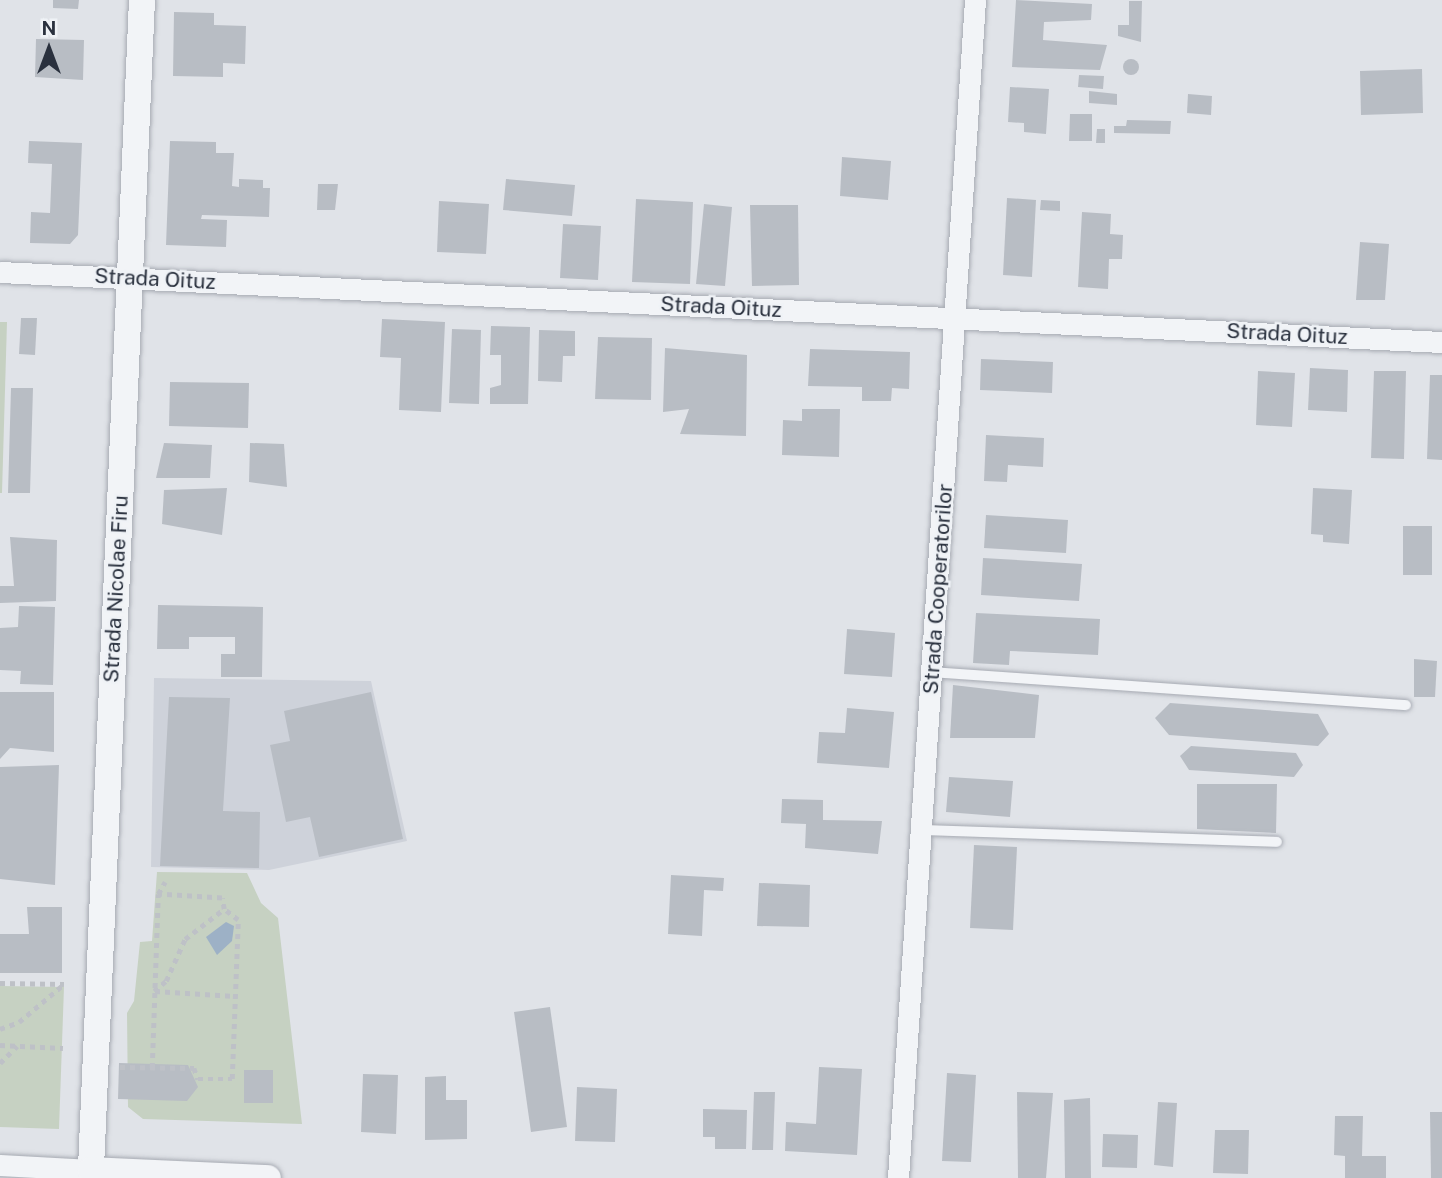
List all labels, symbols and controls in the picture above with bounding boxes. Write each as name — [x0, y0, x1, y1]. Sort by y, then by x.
north arrow — [14, 14, 84, 84]
text: N — [42, 17, 56, 39]
street label: Strada Oituz — [94, 263, 216, 295]
street label: Strada Oituz — [660, 291, 782, 323]
street label: Strada Oituz — [1226, 318, 1348, 350]
street label: Strada Cooperatorilor — [918, 483, 958, 695]
street label: Strada Nicolae Firu — [99, 495, 133, 683]

